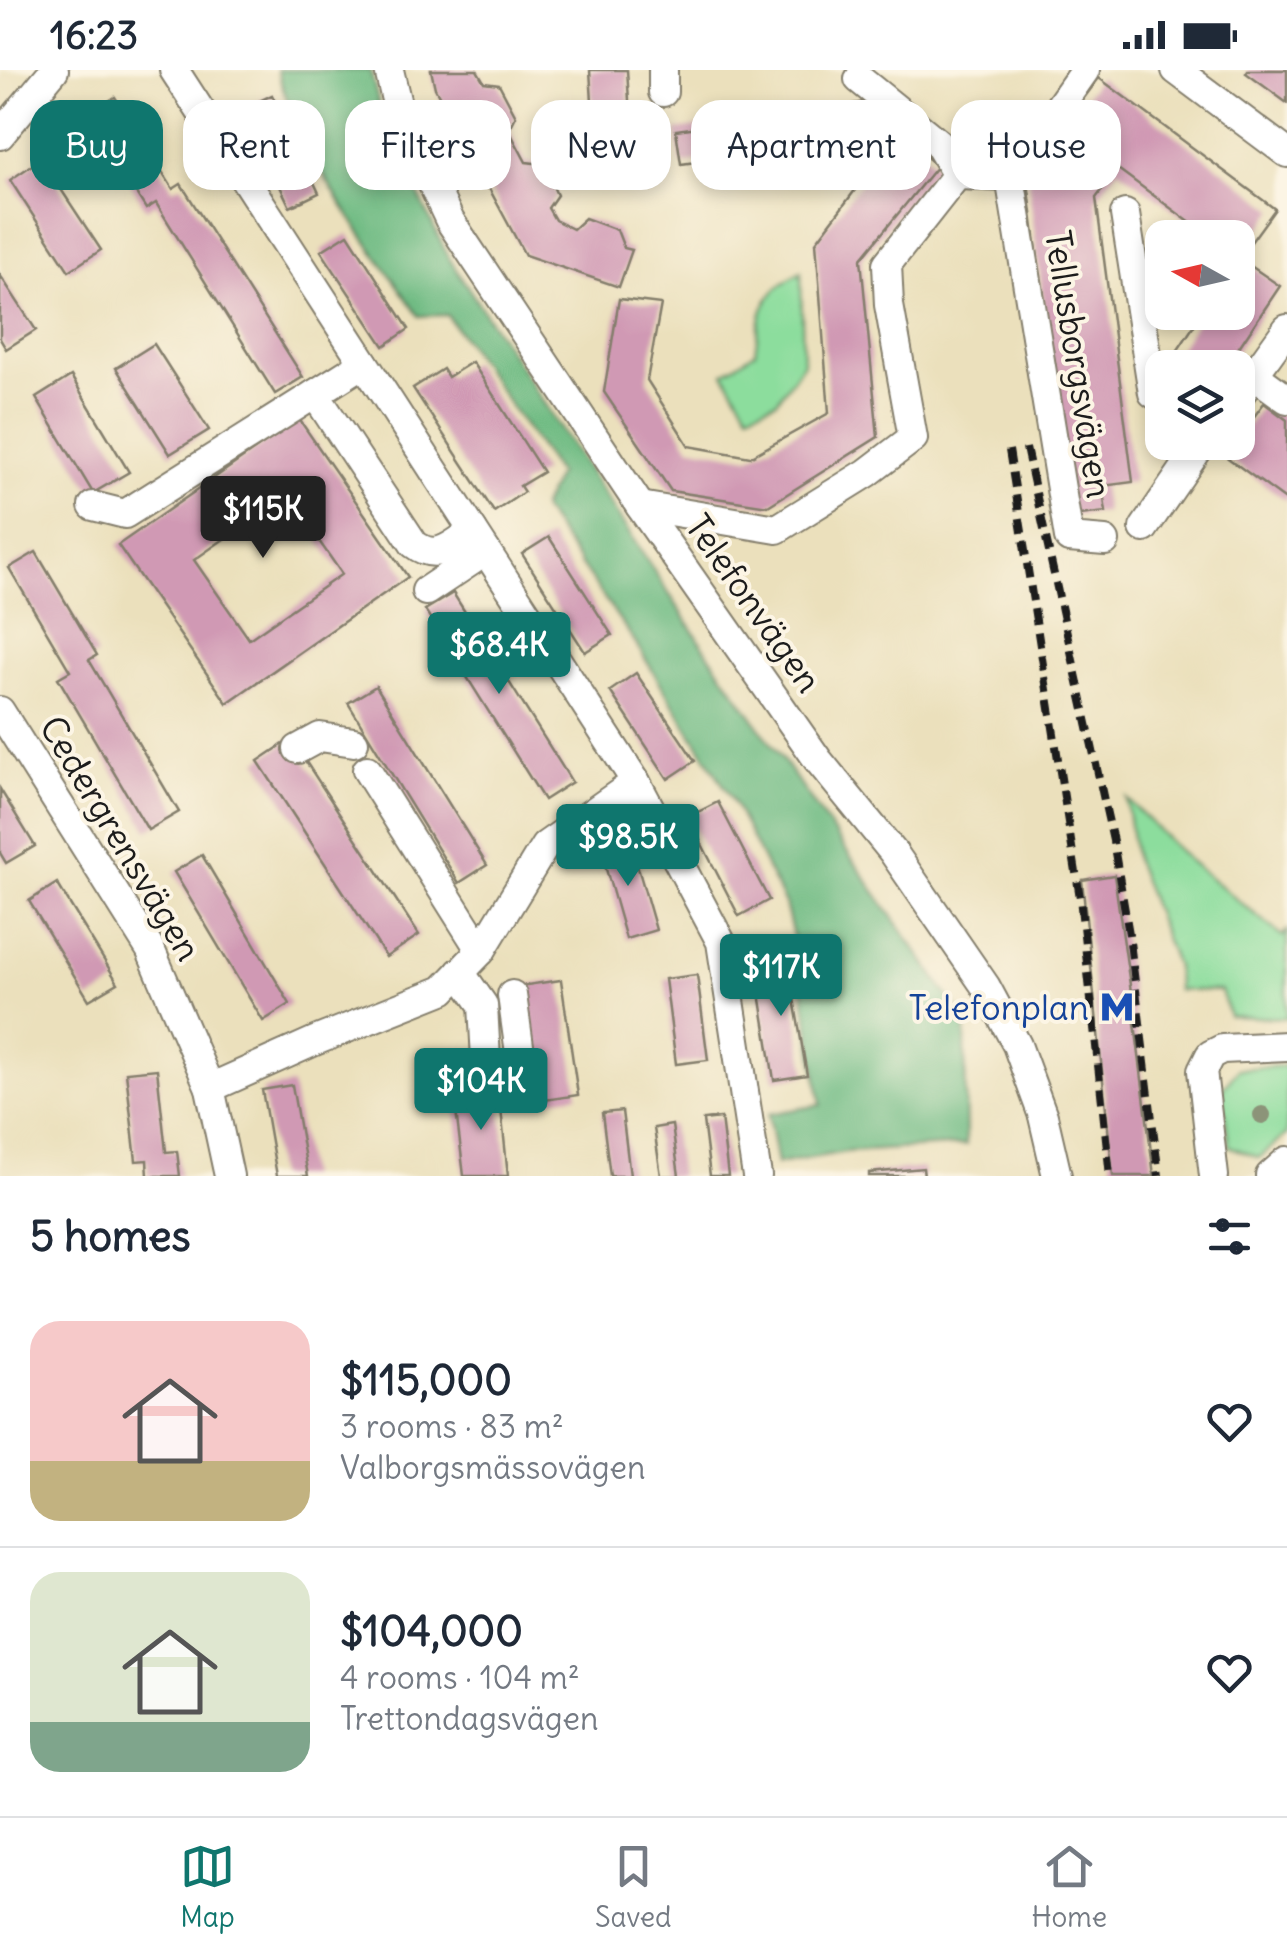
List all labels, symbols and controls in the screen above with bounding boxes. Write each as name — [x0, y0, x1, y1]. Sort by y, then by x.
text: 16:23 — [50, 12, 138, 59]
chip: Buy — [30, 100, 163, 190]
chip: Rent — [183, 100, 325, 190]
chip: Filters — [345, 100, 511, 190]
chip: New — [531, 100, 671, 190]
chip: Apartment — [691, 100, 931, 190]
chip: House — [951, 100, 1121, 190]
north arrow — [1145, 220, 1255, 330]
map controls — [1145, 220, 1255, 460]
street label: Tellusborgsvägen — [1036, 227, 1122, 501]
button: layers — [1145, 350, 1255, 460]
pin: $115K — [193, 476, 333, 561]
text: $115K — [223, 488, 303, 529]
street label: Telefonvägen — [676, 505, 832, 701]
pin: $68.4K — [418, 612, 580, 697]
text: $68.4K — [450, 624, 548, 665]
street label: Cedergrensvägen — [31, 708, 211, 968]
pin: $98.5K — [547, 804, 709, 889]
text: $98.5K — [578, 816, 678, 857]
pin: $117K — [711, 934, 851, 1019]
text: $117K — [742, 946, 820, 987]
place label: Telefonplan — [909, 985, 1089, 1029]
metro station icon: Telefonplan — [1098, 988, 1136, 1026]
pin: $104K — [411, 1048, 551, 1133]
text: $104K — [436, 1060, 526, 1101]
icon: filters — [1202, 1209, 1257, 1264]
text: 5 homes — [30, 1210, 191, 1262]
text: $115,000 — [340, 1354, 512, 1406]
icon: home — [110, 1361, 230, 1481]
icon: heart — [1202, 1394, 1257, 1449]
text: 3 rooms · 83 m² — [340, 1406, 564, 1447]
text: Valborgsmässovägen — [340, 1447, 645, 1488]
text: $104,000 — [340, 1605, 523, 1657]
icon: home — [110, 1612, 230, 1732]
icon: heart — [1202, 1645, 1257, 1700]
text: 4 rooms · 104 m² — [340, 1657, 580, 1698]
text: Trettondagsvägen — [340, 1698, 599, 1739]
tab: Map — [180, 1839, 235, 1935]
tab: Saved — [595, 1839, 672, 1935]
tab: Home — [1032, 1839, 1107, 1935]

